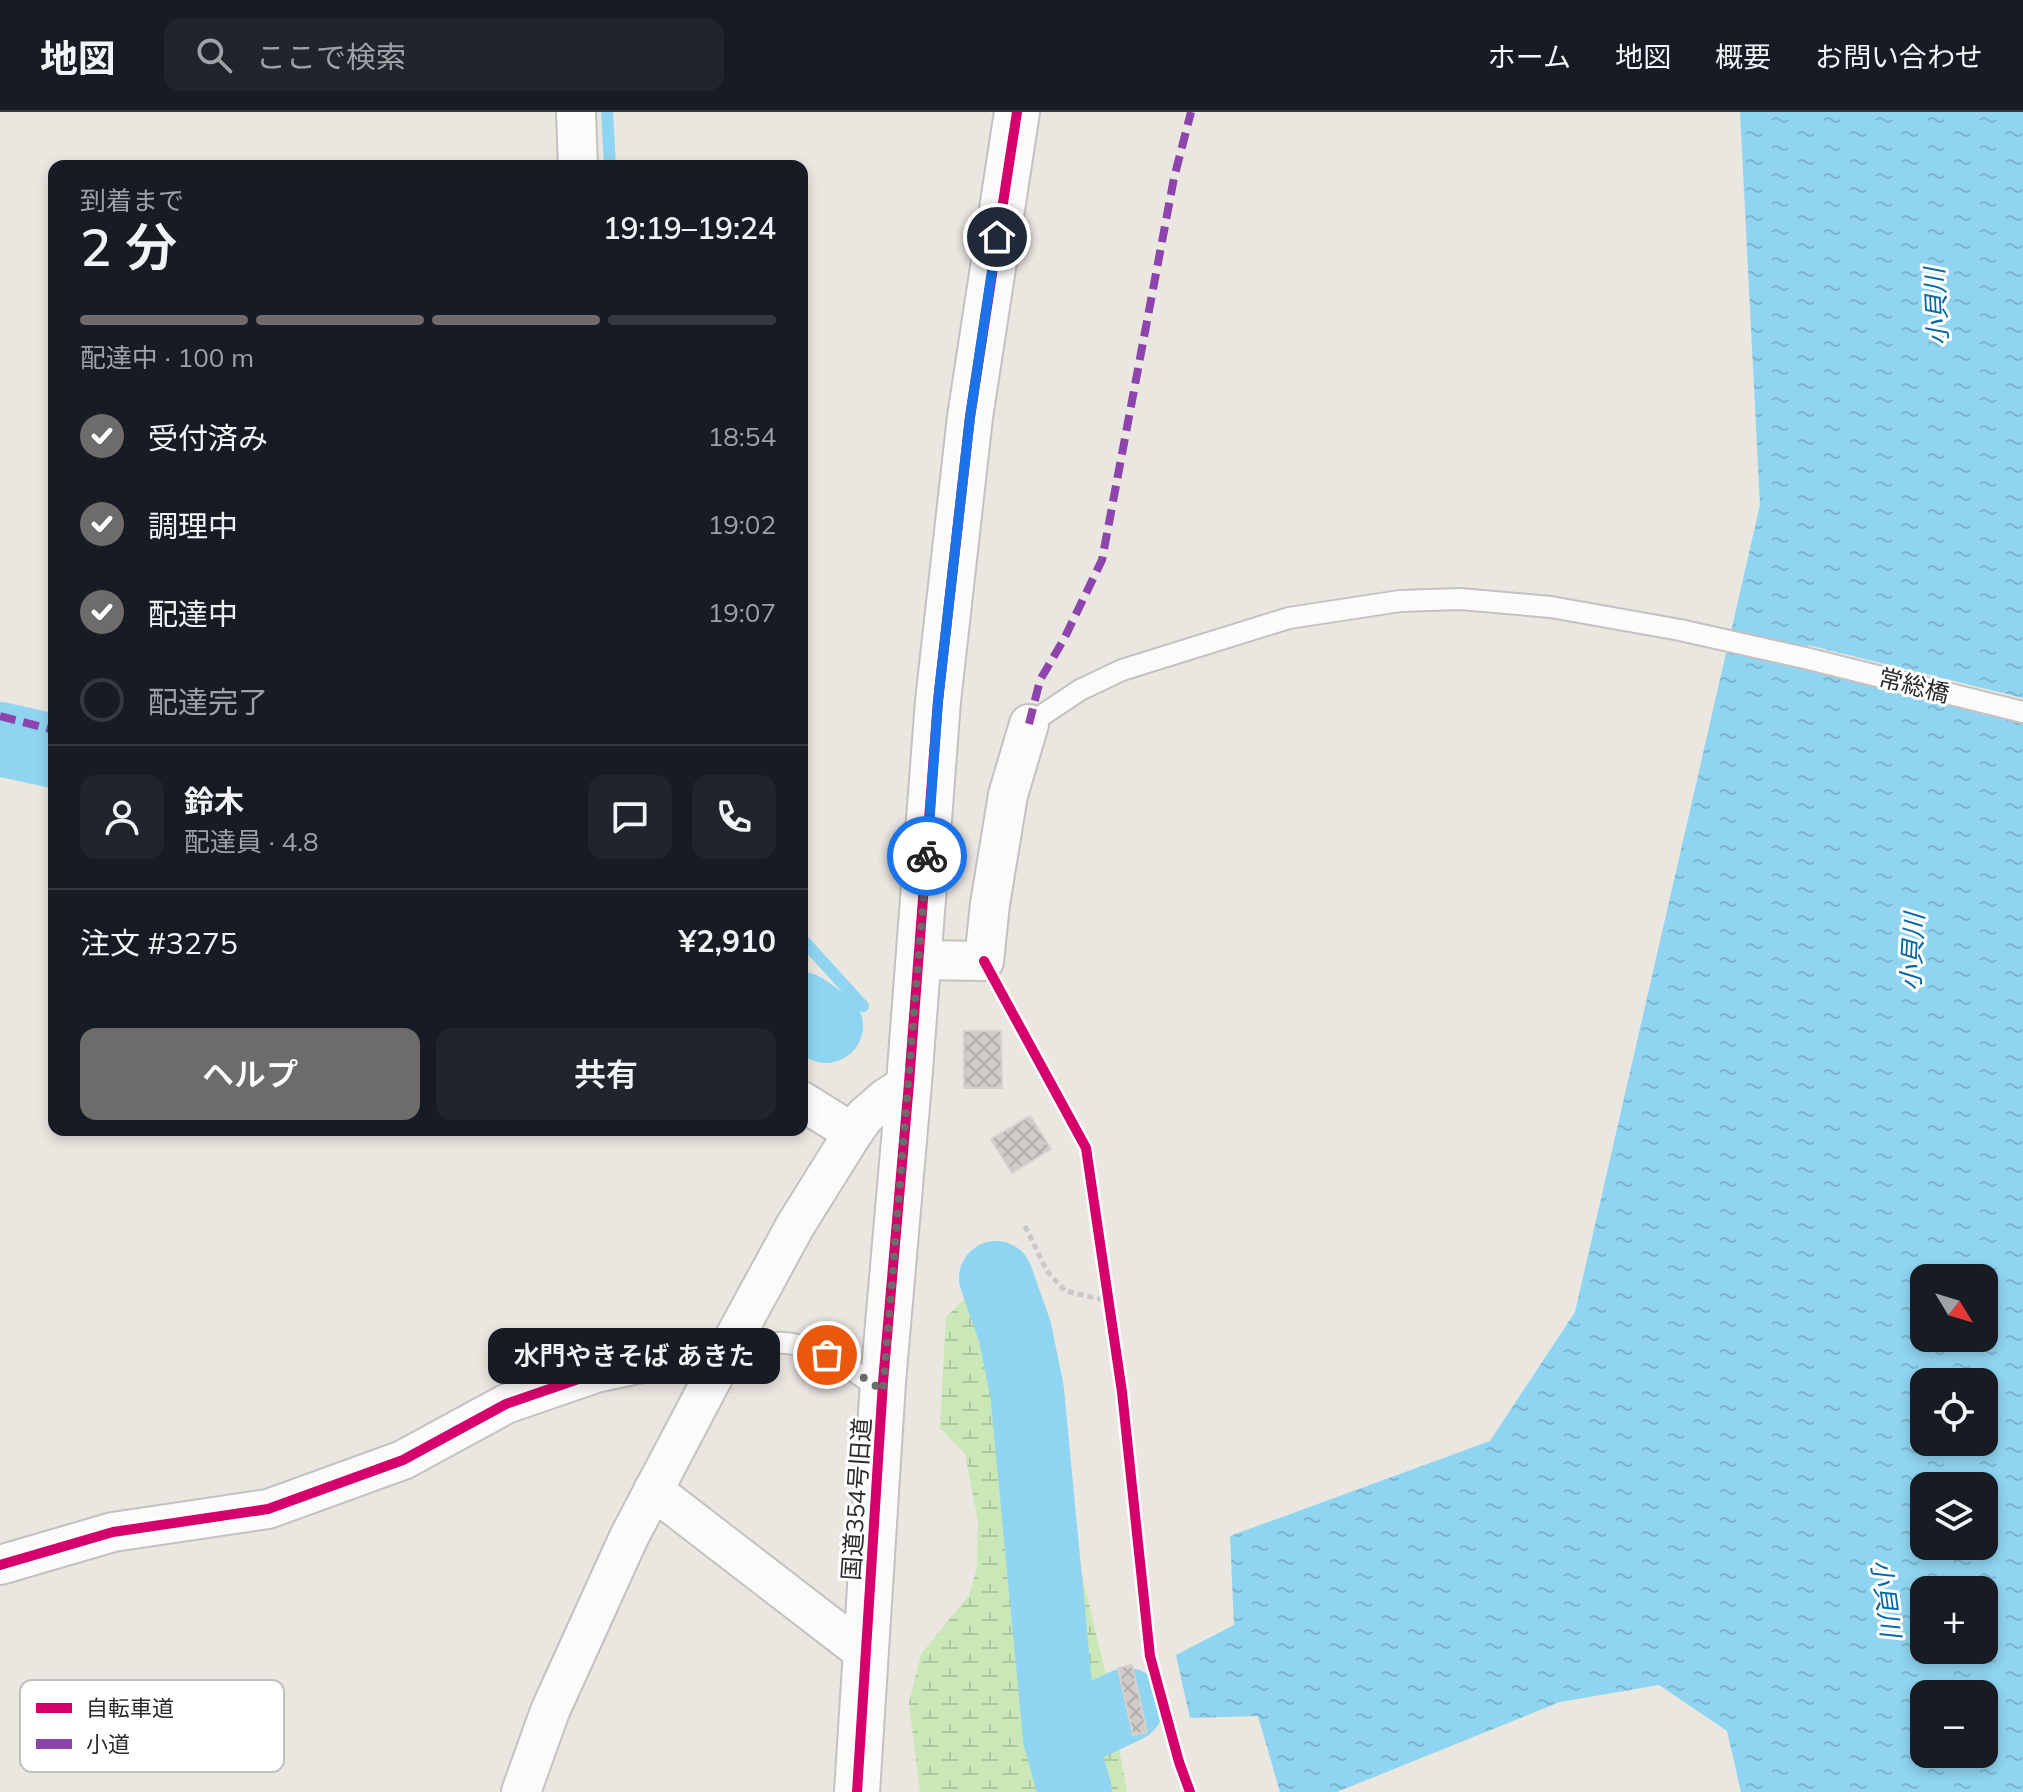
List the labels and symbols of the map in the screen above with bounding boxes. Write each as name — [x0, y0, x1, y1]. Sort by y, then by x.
pin — [963, 203, 1031, 271]
water label: 小貝川 — [1917, 264, 1955, 347]
street label: 常総橋 — [1875, 662, 1953, 708]
courier — [887, 816, 967, 896]
water label: 小貝川 — [1893, 909, 1931, 992]
north arrow — [1910, 1264, 1998, 1352]
pin — [793, 1321, 861, 1389]
callout: 水門やきそば あきた — [487, 1327, 779, 1383]
street label: 国道354号旧道 — [835, 1417, 877, 1581]
water label: 小貝川 — [1864, 1557, 1908, 1642]
legend — [20, 1680, 284, 1772]
text: 自転車道 — [86, 1694, 174, 1722]
text: 小道 — [86, 1730, 130, 1758]

